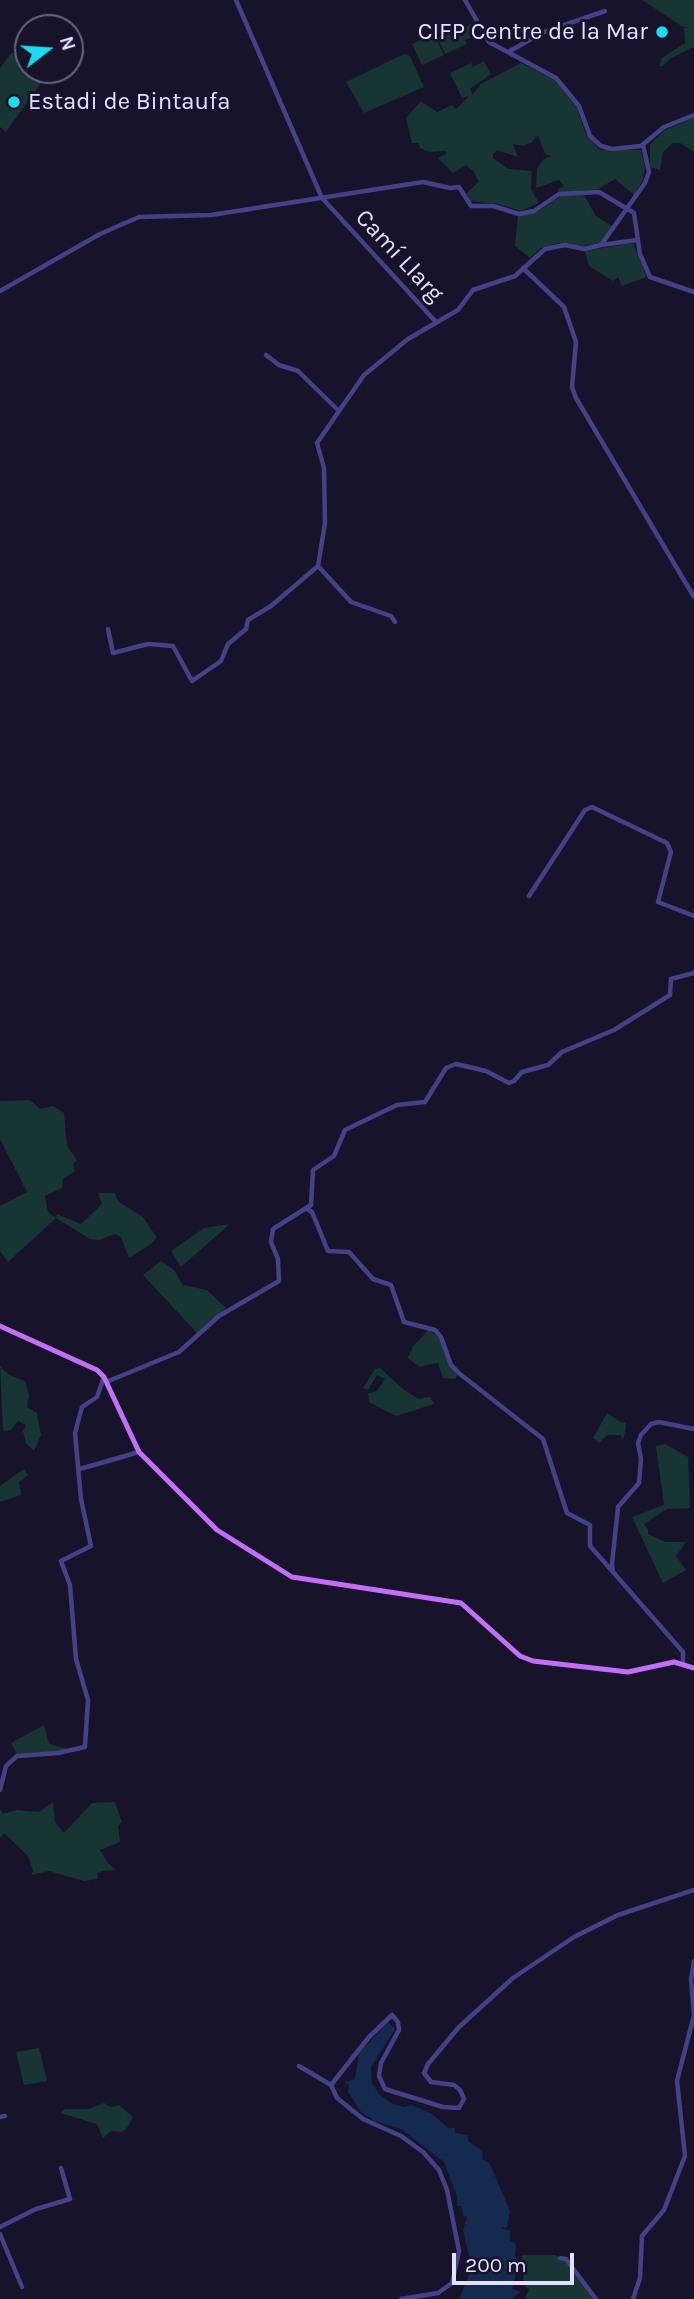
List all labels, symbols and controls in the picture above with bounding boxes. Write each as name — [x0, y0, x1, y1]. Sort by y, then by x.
north arrow — [14, 14, 84, 84]
place label: CIFP Centre de la Mar — [418, 18, 648, 46]
marker: CIFP Centre de la Mar — [654, 24, 670, 40]
text: N — [55, 34, 80, 53]
place label: Estadi de Bintaufa — [28, 88, 230, 116]
marker: Estadi de Bintaufa — [6, 94, 22, 110]
street label: Camí Llarg — [349, 204, 449, 308]
scale bar — [456, 2240, 578, 2284]
text: 200 m — [465, 2253, 527, 2277]

